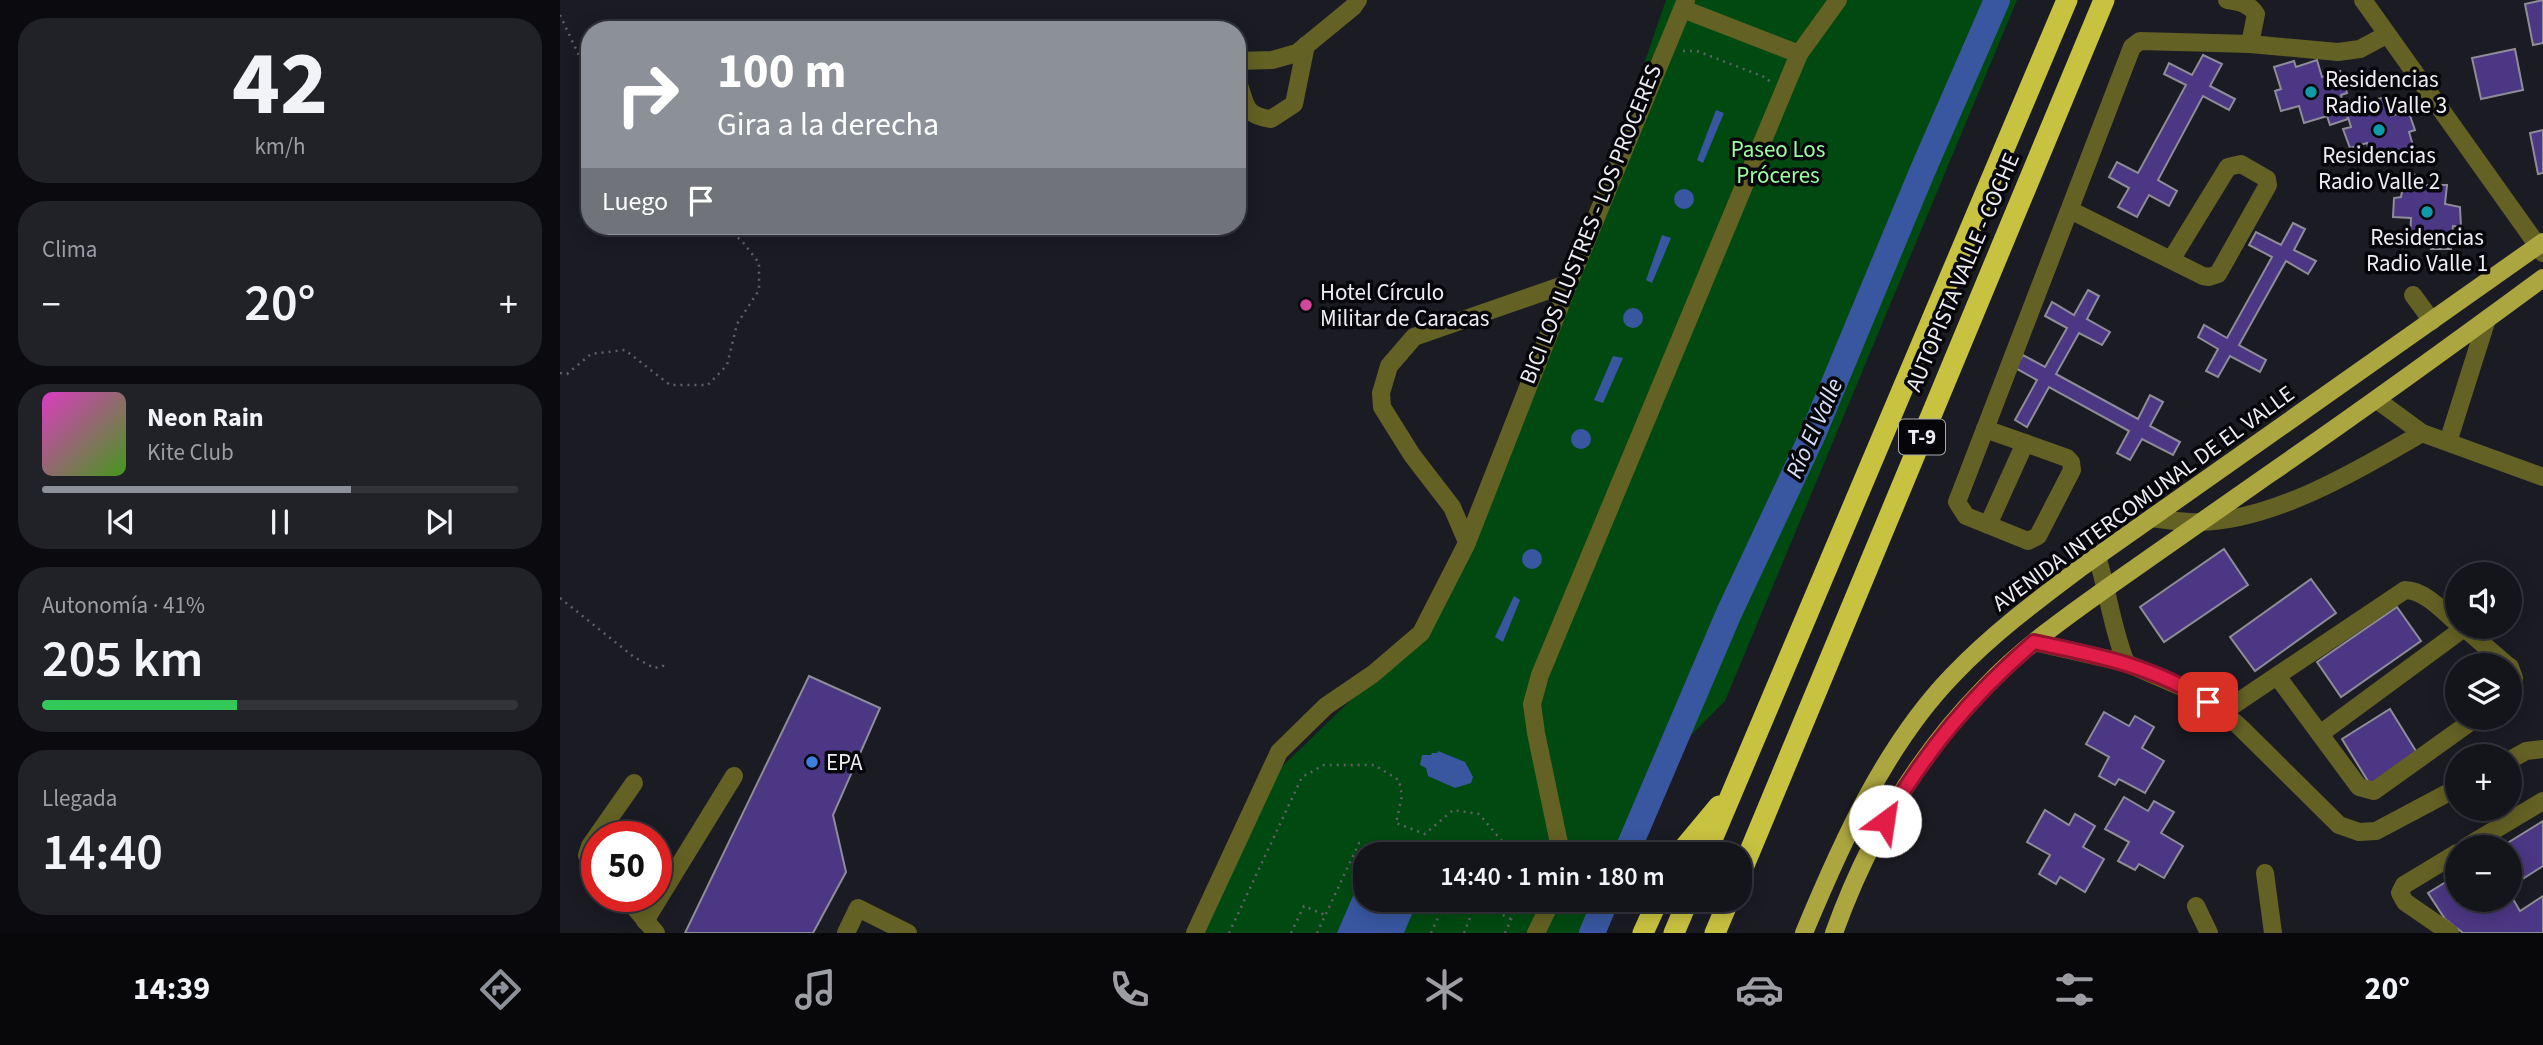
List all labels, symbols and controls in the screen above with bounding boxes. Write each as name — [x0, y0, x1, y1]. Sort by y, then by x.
text: 42 — [232, 20, 328, 149]
text: 100 m — [717, 37, 846, 107]
icon: right — [602, 49, 693, 140]
street label: BICI LOS ILUSTRES - LOS PROCERES — [1511, 59, 1670, 389]
place label: Residencias Radio Valle 3 — [2325, 63, 2447, 122]
marker: Residencias Radio Valle 3 — [2303, 84, 2319, 100]
text: Gira a la derecha — [717, 102, 939, 148]
marker: Residencias Radio Valle 2 — [2371, 122, 2387, 138]
text: km/h — [254, 130, 306, 163]
park label: Paseo Los Próceres — [1731, 133, 1825, 192]
place label: Residencias Radio Valle 2 — [2318, 139, 2440, 198]
street label: AUTOPISTA VALLE - COCHE — [1897, 148, 2028, 397]
icon: arrive — [682, 182, 720, 220]
text: Luego — [602, 183, 668, 220]
marker: Residencias Radio Valle 1 — [2419, 204, 2435, 220]
place label: Residencias Radio Valle 1 — [2366, 221, 2488, 280]
text: Clima — [42, 233, 97, 266]
text: 20° — [244, 267, 316, 341]
place label: Hotel Círculo Militar de Caracas — [1320, 276, 1489, 335]
text: − — [42, 278, 61, 332]
text: + — [499, 278, 518, 332]
marker: Hotel Círculo Militar de Caracas — [1298, 297, 1314, 313]
water label: Río El Valle — [1777, 372, 1852, 484]
street label: AVENIDA INTERCOMUNAL DE EL VALLE — [1985, 377, 2301, 619]
text: Neon Rain — [147, 399, 264, 436]
road number: T-9 — [1899, 420, 1945, 454]
text: Kite Club — [147, 436, 234, 469]
icon: previous — [102, 503, 140, 541]
icon: pause — [261, 503, 299, 541]
icon: next — [420, 503, 458, 541]
map controls — [2445, 562, 2522, 912]
button: sound — [2445, 562, 2522, 639]
text: Autonomía · 41% — [42, 589, 205, 622]
text: 205 km — [42, 623, 203, 697]
button: layers — [2445, 653, 2522, 730]
pin — [2178, 672, 2238, 732]
icon: arrive — [2189, 683, 2227, 721]
button: + — [2445, 744, 2522, 821]
place label: EPA — [826, 746, 863, 779]
marker: EPA — [804, 754, 820, 770]
text: Llegada — [42, 782, 117, 815]
position arrow — [1848, 784, 1922, 858]
text: 14:40 — [42, 816, 163, 890]
speed limit sign: 50 — [581, 821, 672, 912]
button: − — [2445, 835, 2522, 912]
text: 14:40 · 1 min · 180 m — [1440, 858, 1665, 895]
icon: directions — [476, 965, 525, 1014]
icon: music — [791, 965, 840, 1014]
icon: phone — [1105, 965, 1154, 1014]
icon: climate — [1420, 965, 1469, 1014]
icon: car — [1735, 965, 1784, 1014]
icon: filters — [2050, 965, 2099, 1014]
text: 14:39 — [133, 966, 210, 1012]
text: 20° — [2365, 966, 2410, 1012]

